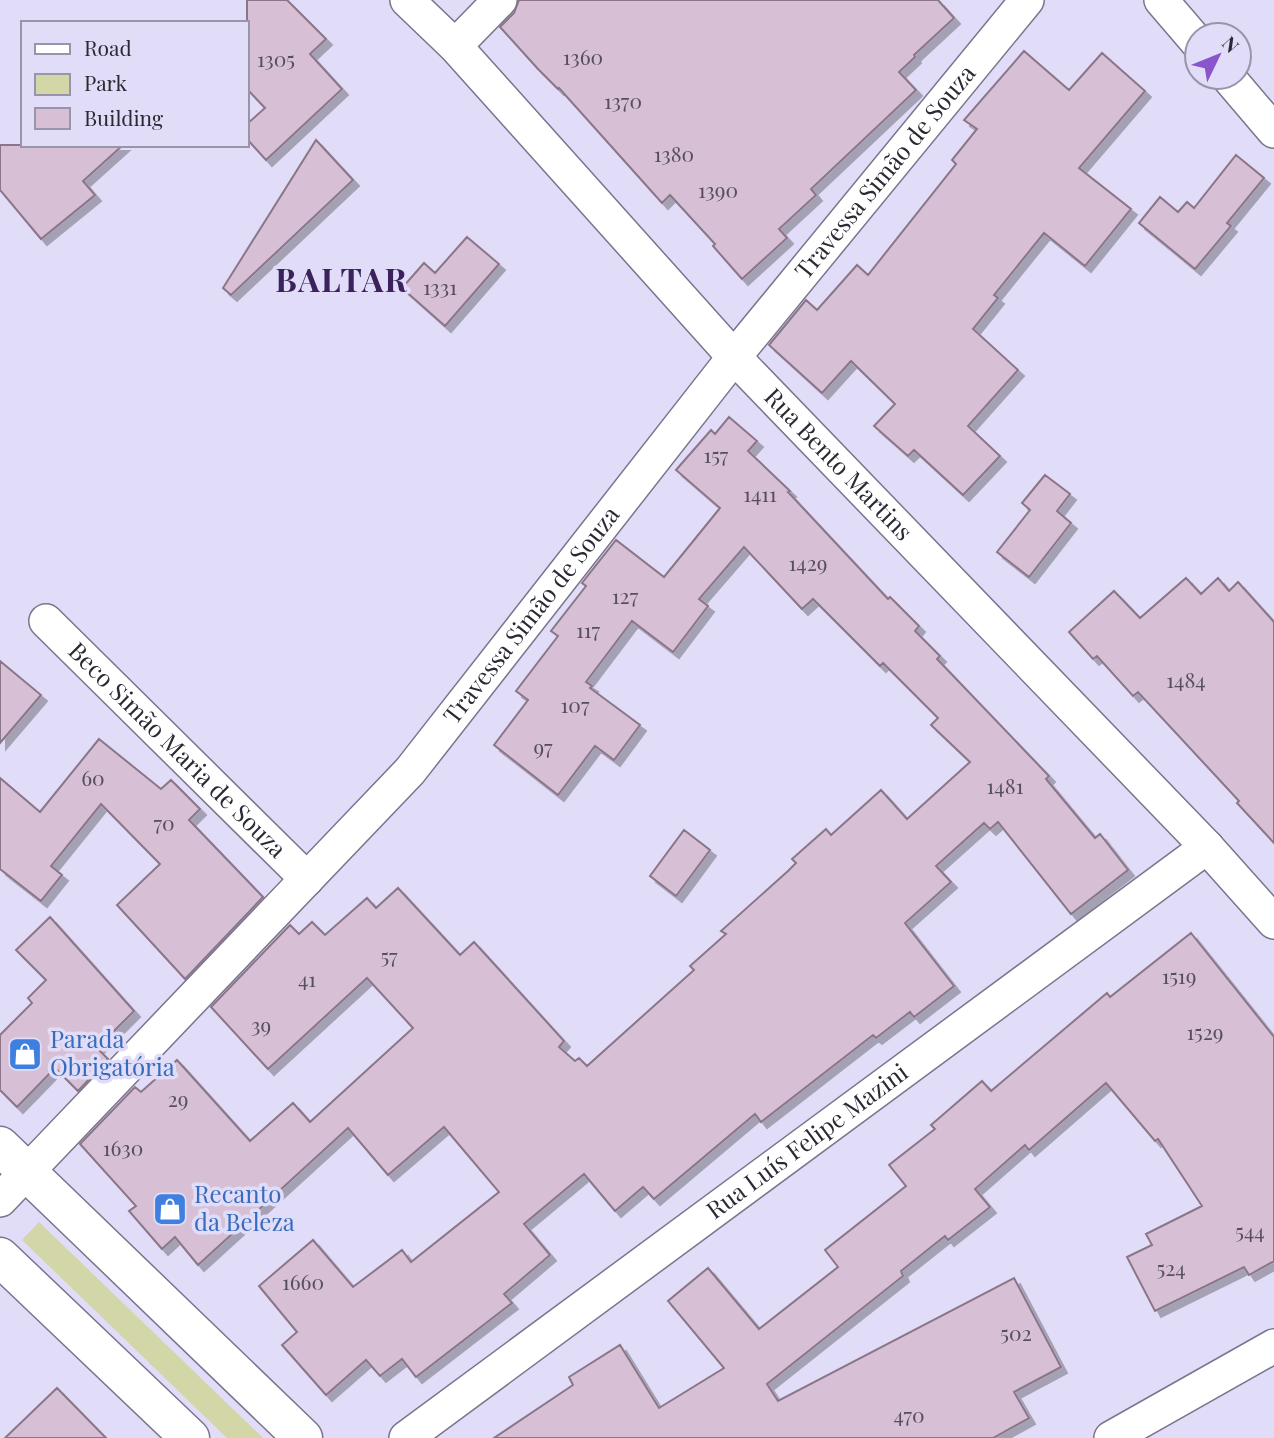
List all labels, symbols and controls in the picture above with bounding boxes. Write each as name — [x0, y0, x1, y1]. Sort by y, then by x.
legend — [21, 21, 248, 147]
north arrow — [1183, 21, 1253, 91]
text: N — [1217, 30, 1246, 58]
text: Road — [84, 33, 132, 61]
house number: 1360 — [563, 42, 603, 70]
house number: 1305 — [257, 44, 295, 72]
street label: Travessa Simão de Souza — [787, 57, 981, 285]
text: Park — [84, 68, 128, 96]
house number: 1370 — [604, 86, 642, 114]
text: Building — [84, 103, 163, 131]
house number: 1380 — [654, 139, 694, 167]
house number: 1390 — [698, 175, 738, 203]
district label: BALTAR — [275, 257, 409, 300]
house number: 1331 — [423, 272, 457, 300]
street label: Rua Bento Martins — [758, 380, 920, 546]
house number: 157 — [704, 440, 729, 468]
house number: 1411 — [743, 479, 777, 507]
street label: Travessa Simão de Souza — [435, 499, 625, 730]
house number: 1429 — [789, 548, 827, 576]
house number: 127 — [612, 581, 639, 609]
house number: 117 — [576, 615, 601, 643]
street label: Beco Simão Maria de Souza — [62, 634, 294, 864]
house number: 1484 — [1166, 665, 1206, 693]
house number: 107 — [561, 690, 590, 718]
house number: 97 — [533, 732, 553, 760]
house number: 60 — [81, 763, 105, 791]
house number: 1481 — [987, 771, 1024, 799]
house number: 70 — [153, 808, 175, 836]
house number: 57 — [380, 941, 398, 969]
house number: 1519 — [1162, 961, 1196, 989]
house number: 41 — [298, 964, 316, 992]
house number: 39 — [251, 1010, 271, 1038]
house number: 1529 — [1187, 1017, 1223, 1045]
place label: Parada Obrigatória — [50, 1022, 175, 1082]
shop icon: Parada Obrigatória — [6, 1035, 44, 1073]
street label: Rua Luís Felipe Mazini — [699, 1055, 914, 1225]
house number: 29 — [168, 1084, 188, 1112]
house number: 1630 — [103, 1133, 143, 1161]
place label: Recanto da Beleza — [194, 1177, 295, 1237]
shop icon: Recanto da Beleza — [151, 1190, 189, 1228]
house number: 544 — [1235, 1216, 1265, 1244]
house number: 524 — [1156, 1253, 1186, 1281]
house number: 1660 — [282, 1267, 324, 1295]
house number: 502 — [1000, 1318, 1032, 1346]
house number: 470 — [893, 1400, 925, 1428]

